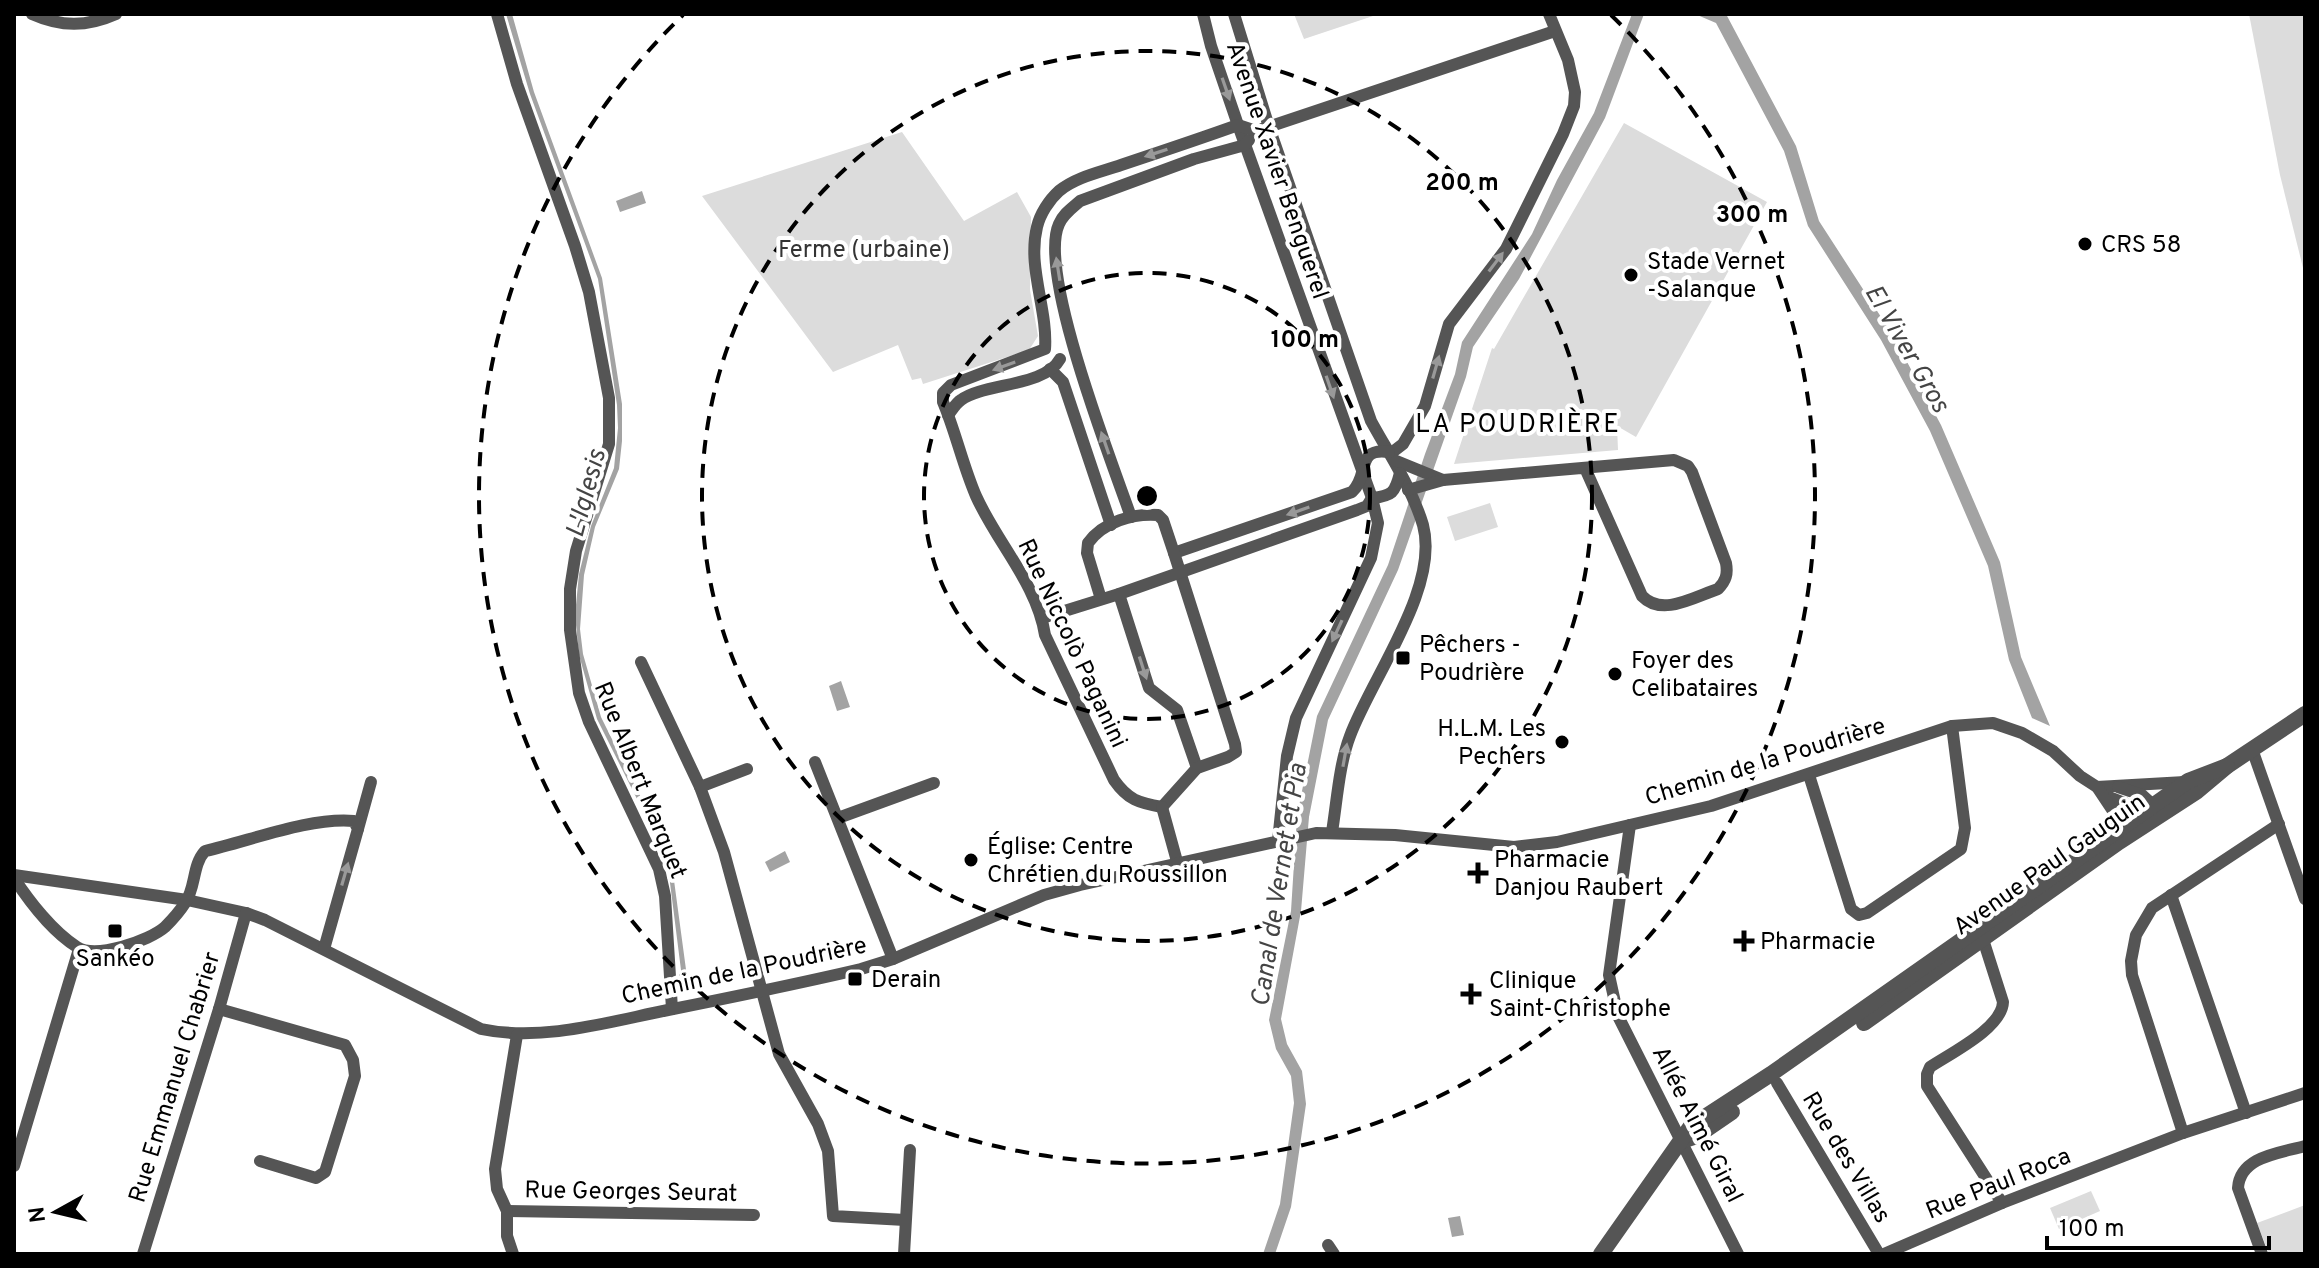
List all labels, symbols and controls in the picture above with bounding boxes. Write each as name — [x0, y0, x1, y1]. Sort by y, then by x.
street label: Avenue Xavier Benguerel — [1218, 38, 1334, 303]
one-way arrow — [1220, 77, 1232, 101]
one-way arrow — [1144, 148, 1168, 160]
text: 200 m — [1425, 169, 1499, 199]
text: 300 m — [1716, 201, 1788, 231]
place label: CRS 58 — [2101, 231, 2181, 261]
marker: CRS 58 — [2076, 235, 2094, 253]
park label: Ferme (urbaine) — [778, 236, 950, 266]
place label: Stade Vernet -Salanque — [1647, 248, 1785, 306]
one-way arrow — [1488, 252, 1504, 272]
one-way arrow — [1051, 257, 1064, 282]
marker: Stade Vernet -Salanque — [1622, 266, 1640, 284]
water label: El Viver Gros — [1856, 279, 1956, 420]
text: 100 m — [1271, 326, 1339, 356]
one-way arrow — [1430, 355, 1443, 379]
one-way arrow — [991, 361, 1015, 373]
one-way arrow — [1325, 375, 1337, 399]
district label: LA POUDRIÈRE — [1415, 407, 1621, 442]
one-way arrow — [1099, 431, 1111, 455]
water label: L'Iglesis — [560, 445, 615, 541]
centre of rings — [1133, 482, 1161, 510]
one-way arrow — [1286, 505, 1310, 517]
street label: Rue Niccolò Paganini — [1010, 535, 1133, 753]
one-way arrow — [1330, 619, 1344, 642]
place label: Pêchers - Poudrière — [1419, 631, 1524, 689]
place label: Foyer des Celibataires — [1631, 647, 1758, 705]
marker: Pêchers - Poudrière — [1394, 649, 1412, 667]
one-way arrow — [1137, 657, 1150, 681]
marker: Foyer des Celibataires — [1606, 665, 1624, 683]
street label: Rue Albert Marquet — [586, 678, 692, 883]
street label: Chemin de la Poudrière — [1642, 712, 1890, 814]
place label: H.L.M. Les Pechers — [1437, 715, 1546, 773]
marker: H.L.M. Les Pechers — [1553, 733, 1571, 751]
one-way arrow — [1340, 743, 1352, 768]
water label: Canal de Vernet et Pia — [1245, 761, 1316, 1009]
street label: Avenue Paul Gauguin — [1948, 788, 2152, 943]
place label: Église: Centre Chrétien du Roussillon — [987, 831, 1228, 891]
place label: Pharmacie Danjou Raubert — [1494, 846, 1663, 904]
marker: Église: Centre Chrétien du Roussillon — [962, 851, 980, 869]
one-way arrow — [339, 862, 352, 886]
marker: Pharmacie Danjou Raubert — [1469, 864, 1487, 882]
marker: Sankéo — [106, 922, 124, 940]
place label: Pharmacie — [1760, 928, 1875, 958]
street label: Chemin de la Poudrière — [619, 931, 870, 1013]
marker: Pharmacie — [1735, 932, 1753, 950]
place label: Sankéo — [75, 945, 155, 975]
street label: Rue Emmanuel Chabrier — [123, 949, 228, 1207]
place label: Derain — [871, 966, 941, 996]
place label: Clinique Saint-Christophe — [1489, 967, 1671, 1025]
marker: Derain — [846, 970, 864, 988]
marker: Clinique Saint-Christophe — [1460, 983, 1482, 1005]
street label: Allée Aimé Giral — [1644, 1042, 1748, 1208]
street label: Rue des Villas — [1794, 1087, 1896, 1229]
street label: Rue Paul Roca — [1922, 1142, 2076, 1228]
north arrow — [16, 1172, 96, 1252]
street label: Rue Georges Seurat — [524, 1176, 738, 1210]
scale bar — [2047, 1200, 2269, 1250]
text: N — [24, 1205, 53, 1224]
text: 100 m — [2059, 1215, 2125, 1245]

